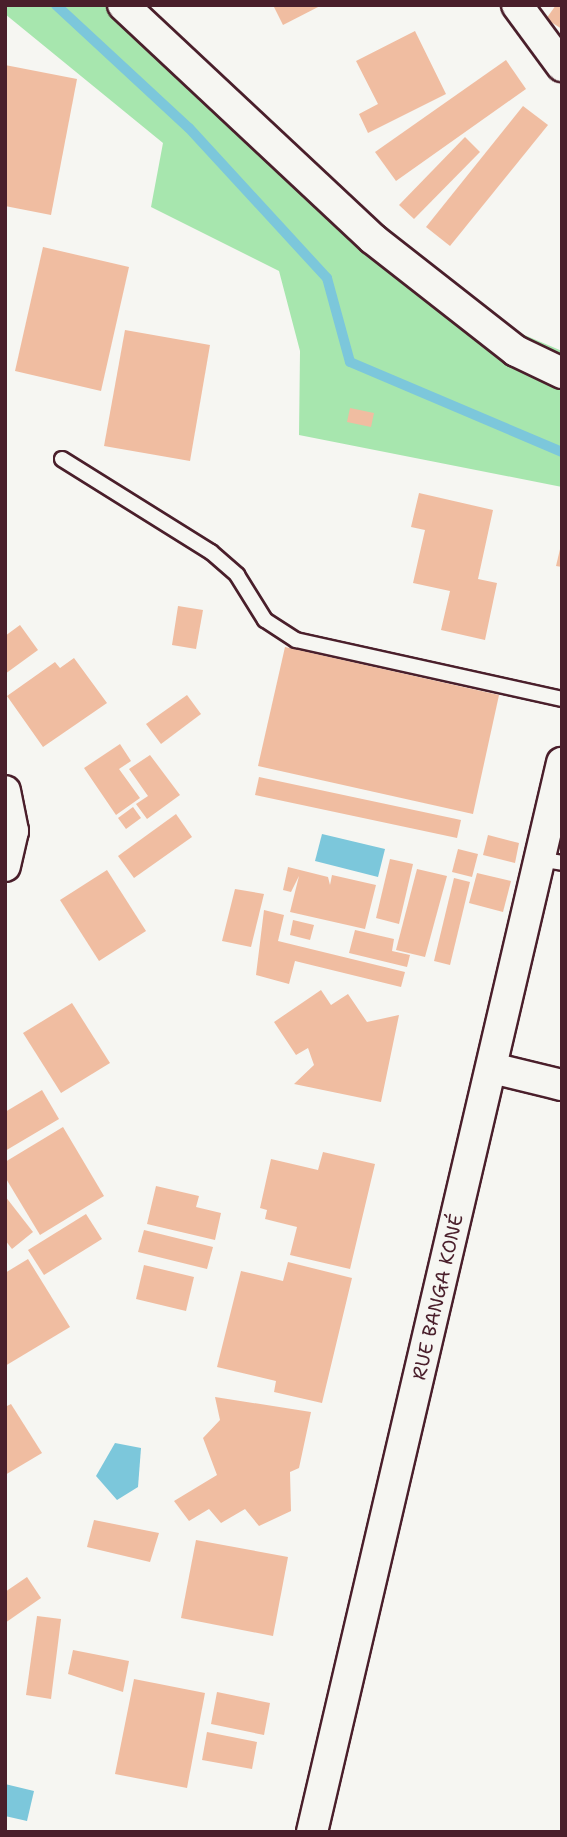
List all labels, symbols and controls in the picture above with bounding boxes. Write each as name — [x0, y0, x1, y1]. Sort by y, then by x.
street label: RUE BANGA KONÉ — [408, 1212, 468, 1382]

